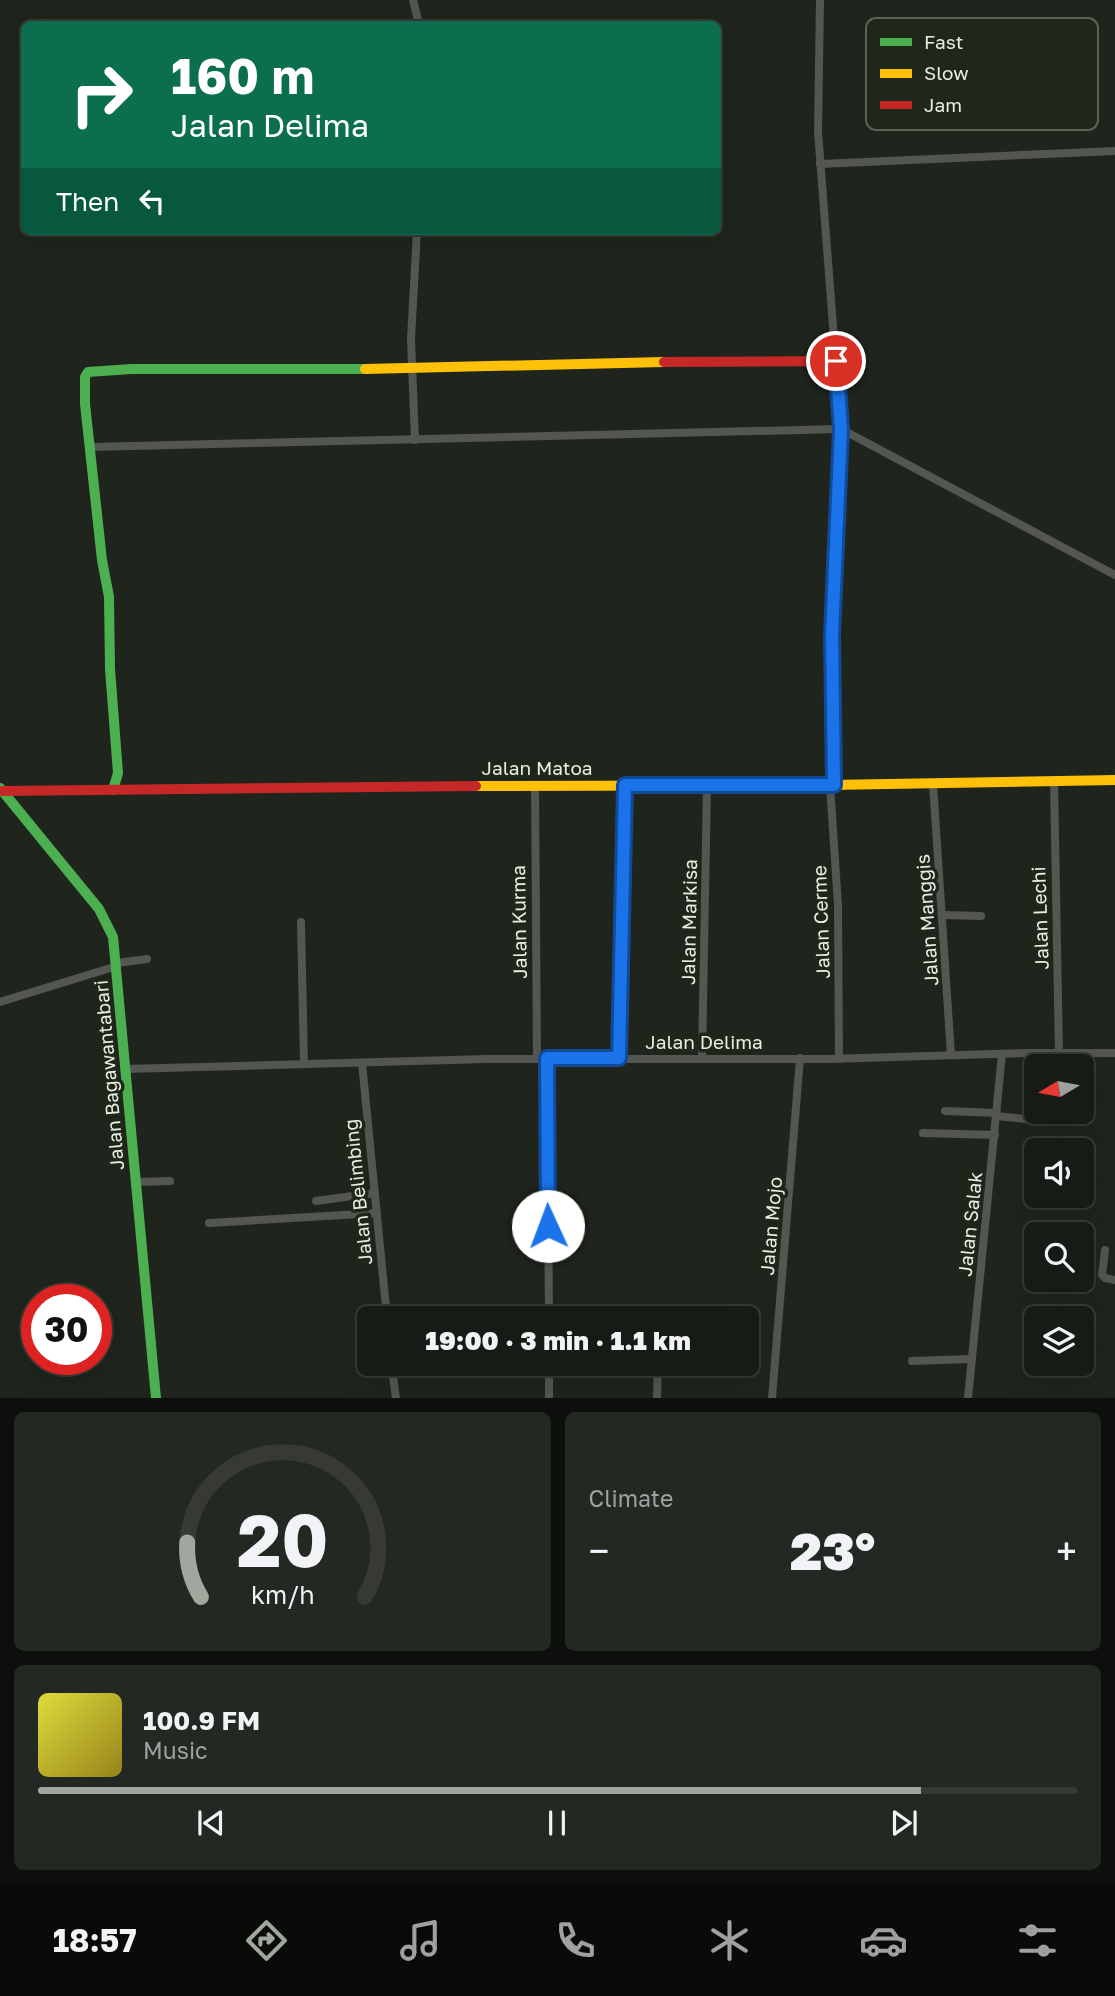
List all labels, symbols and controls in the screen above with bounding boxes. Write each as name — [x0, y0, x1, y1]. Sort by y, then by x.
legend — [866, 18, 1098, 130]
text: Fast — [924, 30, 963, 53]
text: 160 m — [171, 46, 314, 105]
icon: right — [56, 49, 147, 140]
text: Slow — [924, 61, 969, 84]
text: Jam — [924, 93, 962, 116]
text: Jalan Delima — [171, 106, 369, 144]
icon: left — [133, 182, 171, 220]
text: Then — [56, 186, 119, 217]
pin — [806, 331, 866, 391]
icon: arrive — [817, 342, 855, 380]
street label: Jalan Matoa — [481, 756, 593, 779]
street label: Jalan Manggis — [910, 853, 943, 987]
street label: Jalan Markisa — [676, 859, 701, 985]
street label: Jalan Kurma — [506, 865, 531, 979]
street label: Jalan Cerme — [807, 865, 834, 979]
street label: Jalan Lechi — [1026, 866, 1053, 970]
street label: Jalan Bagawantabari — [89, 979, 128, 1171]
street label: Jalan Delima — [645, 1030, 763, 1053]
north arrow — [1024, 1054, 1094, 1124]
map controls — [1024, 1054, 1094, 1376]
street label: Jalan Belimbing — [338, 1118, 377, 1266]
button: sound — [1024, 1138, 1094, 1208]
street label: Jalan Salak — [953, 1170, 986, 1277]
street label: Jalan Mojo — [755, 1176, 786, 1276]
position arrow — [511, 1189, 585, 1263]
button: search — [1024, 1222, 1094, 1292]
speed limit sign: 30 — [21, 1284, 112, 1375]
button: layers — [1024, 1306, 1094, 1376]
text: 19:00 · 3 min · 1.1 km — [425, 1325, 691, 1356]
text: Climate — [589, 1484, 673, 1512]
text: 20 — [236, 1497, 328, 1584]
text: 23° — [790, 1519, 875, 1581]
text: − — [589, 1528, 609, 1573]
text: + — [1056, 1528, 1077, 1573]
text: km/h — [250, 1579, 314, 1610]
text: 100.9 FM — [143, 1705, 260, 1736]
text: Music — [143, 1736, 208, 1764]
icon: previous — [192, 1804, 230, 1842]
icon: pause — [538, 1804, 576, 1842]
icon: next — [885, 1804, 923, 1842]
icon: directions — [242, 1916, 291, 1965]
icon: music — [396, 1916, 445, 1965]
icon: phone — [551, 1916, 600, 1965]
icon: climate — [705, 1916, 754, 1965]
icon: car — [859, 1916, 908, 1965]
icon: filters — [1013, 1916, 1062, 1965]
text: 18:57 — [53, 1921, 137, 1959]

